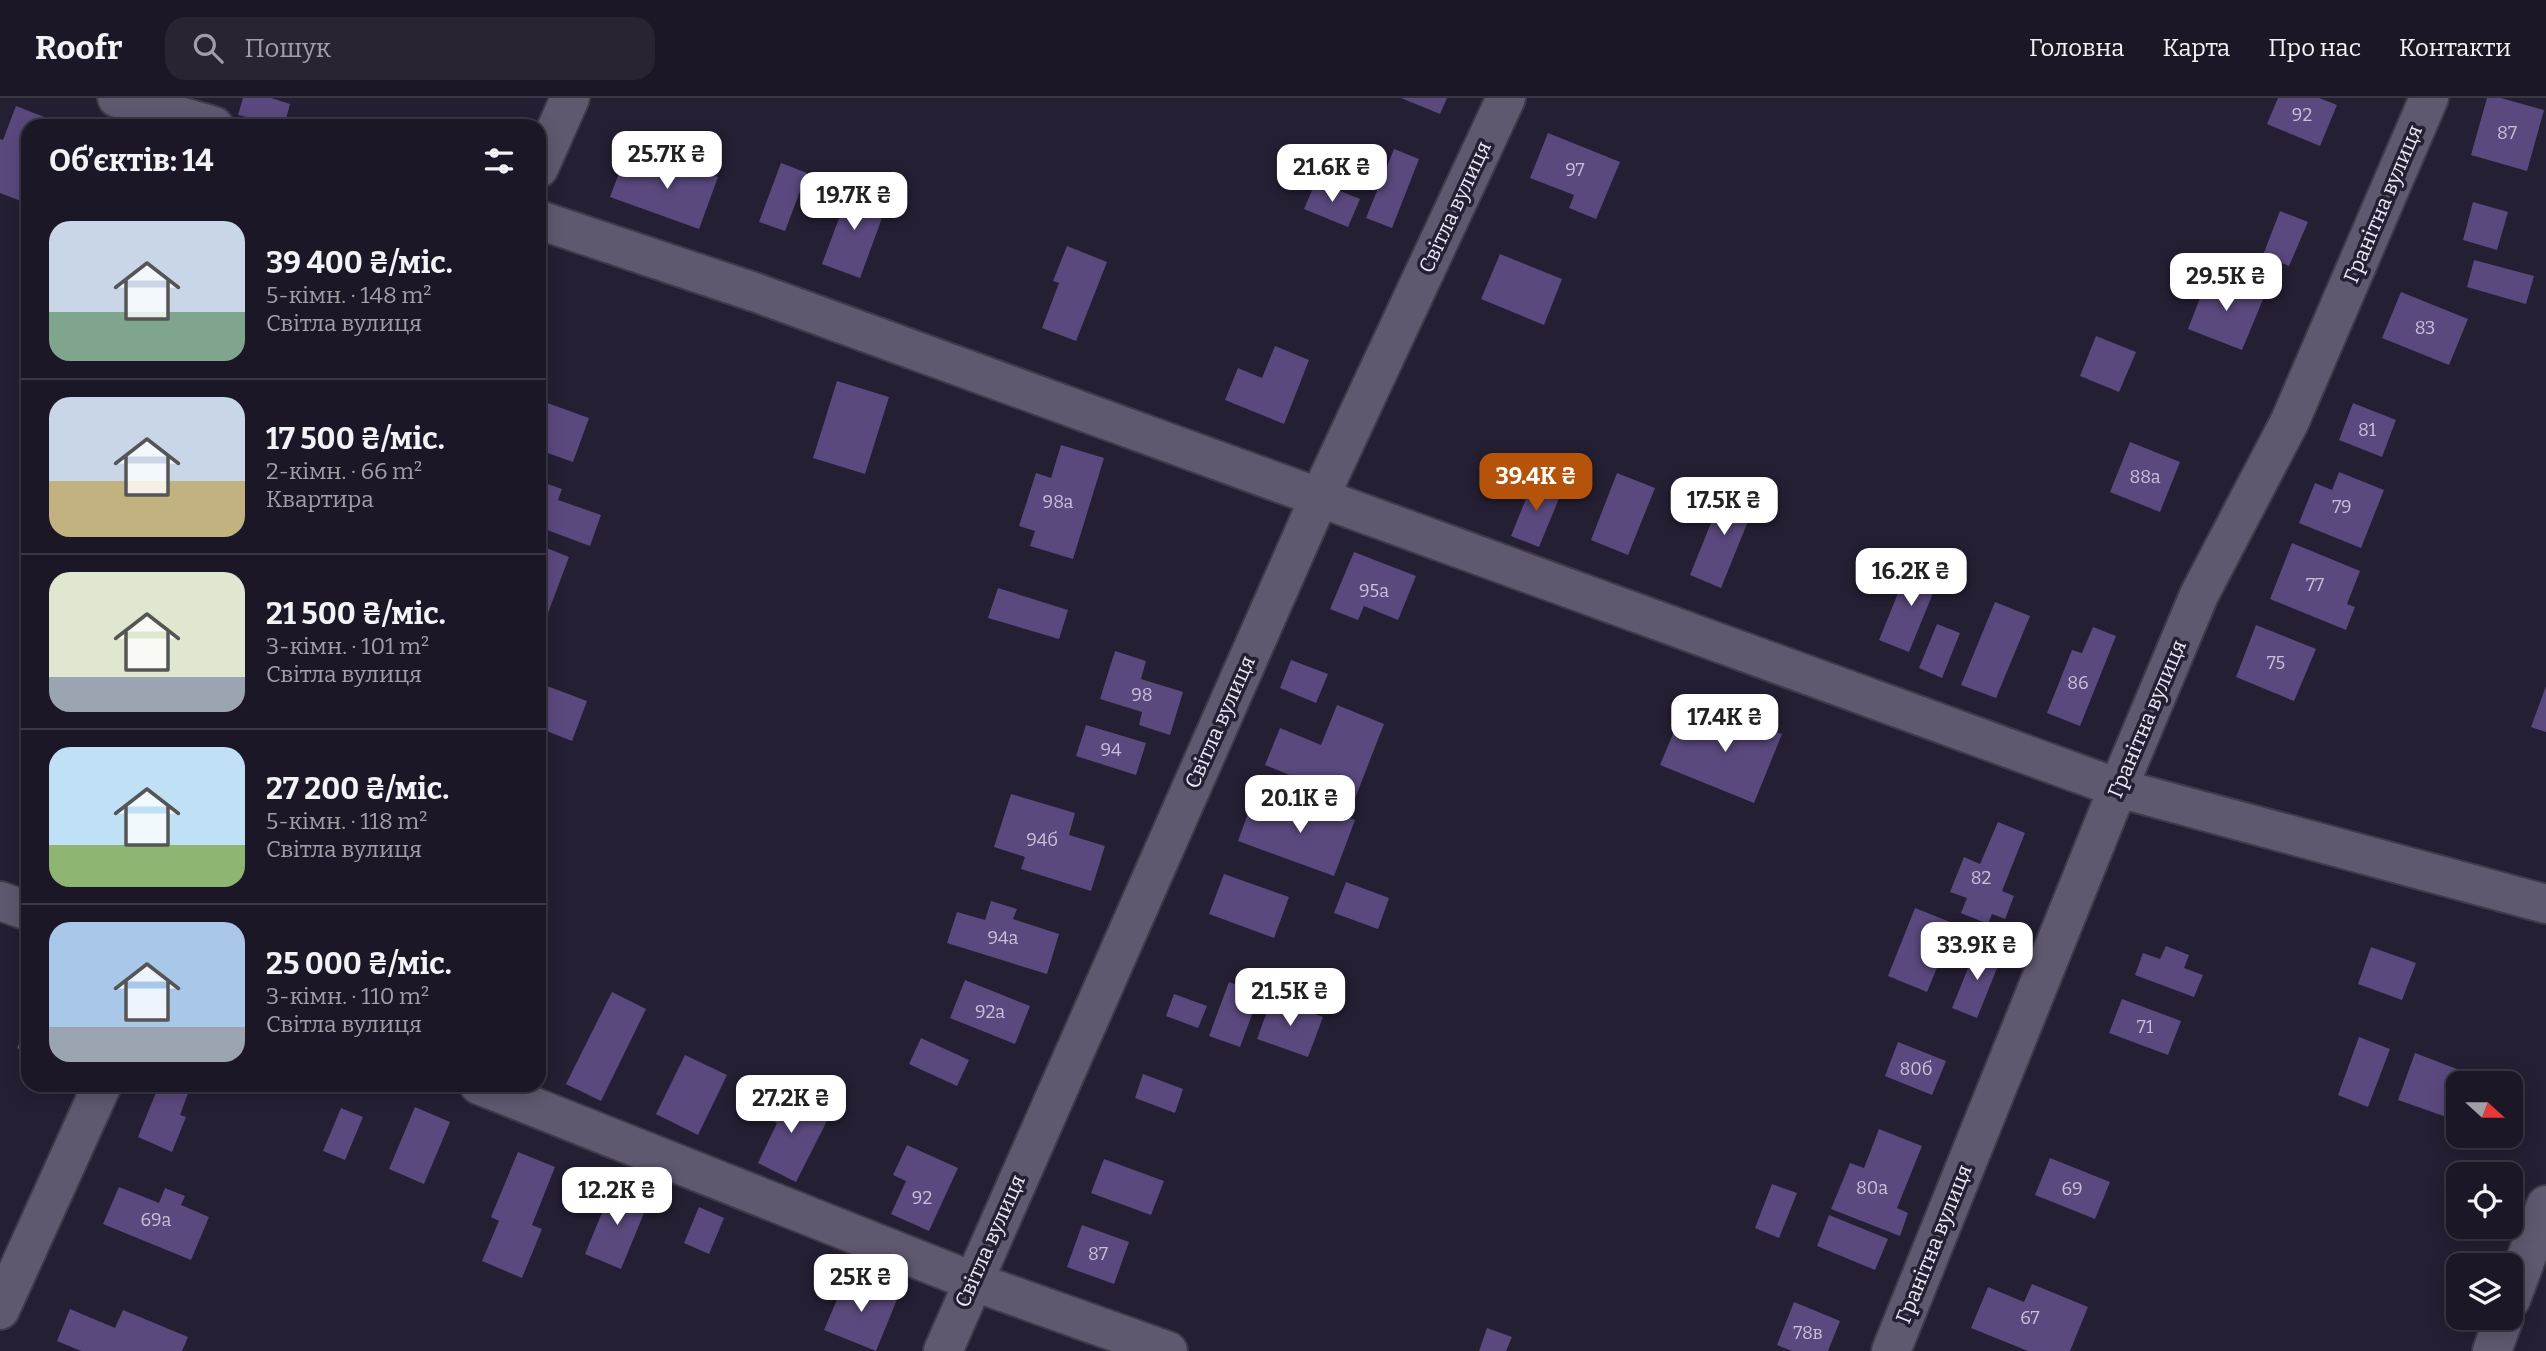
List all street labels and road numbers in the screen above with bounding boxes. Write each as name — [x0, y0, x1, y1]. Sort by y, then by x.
street label: Гранітна вулиця — [2338, 121, 2428, 287]
street label: Світла вулиця — [1413, 137, 1497, 277]
street label: Гранітна вулиця — [2102, 636, 2192, 802]
street label: Світла вулиця — [1179, 652, 1261, 792]
street label: Гранітна вулиця — [1890, 1161, 1978, 1327]
street label: Світла вулиця — [949, 1171, 1031, 1311]

